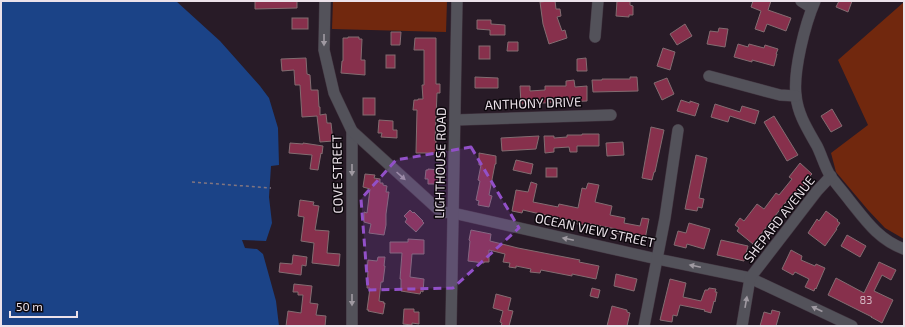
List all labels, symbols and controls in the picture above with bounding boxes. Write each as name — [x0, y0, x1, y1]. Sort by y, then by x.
one-way arrow — [321, 34, 328, 46]
street label: ANTHONY DRIVE — [484, 93, 582, 113]
street label: LIGHTHOUSE ROAD — [431, 107, 449, 219]
street label: COVE STREET — [328, 134, 346, 214]
one-way arrow — [349, 164, 355, 177]
one-way arrow — [397, 171, 406, 180]
street label: SHEPARD AVENUE — [740, 172, 818, 266]
street label: OCEAN VIEW STREET — [534, 210, 657, 251]
one-way arrow — [562, 235, 574, 241]
one-way arrow — [689, 263, 701, 269]
scale bar — [10, 293, 77, 319]
house number: 83 — [860, 293, 872, 306]
one-way arrow — [349, 294, 355, 307]
one-way arrow — [743, 296, 749, 308]
text: 50 m — [16, 299, 43, 313]
one-way arrow — [811, 306, 822, 312]

